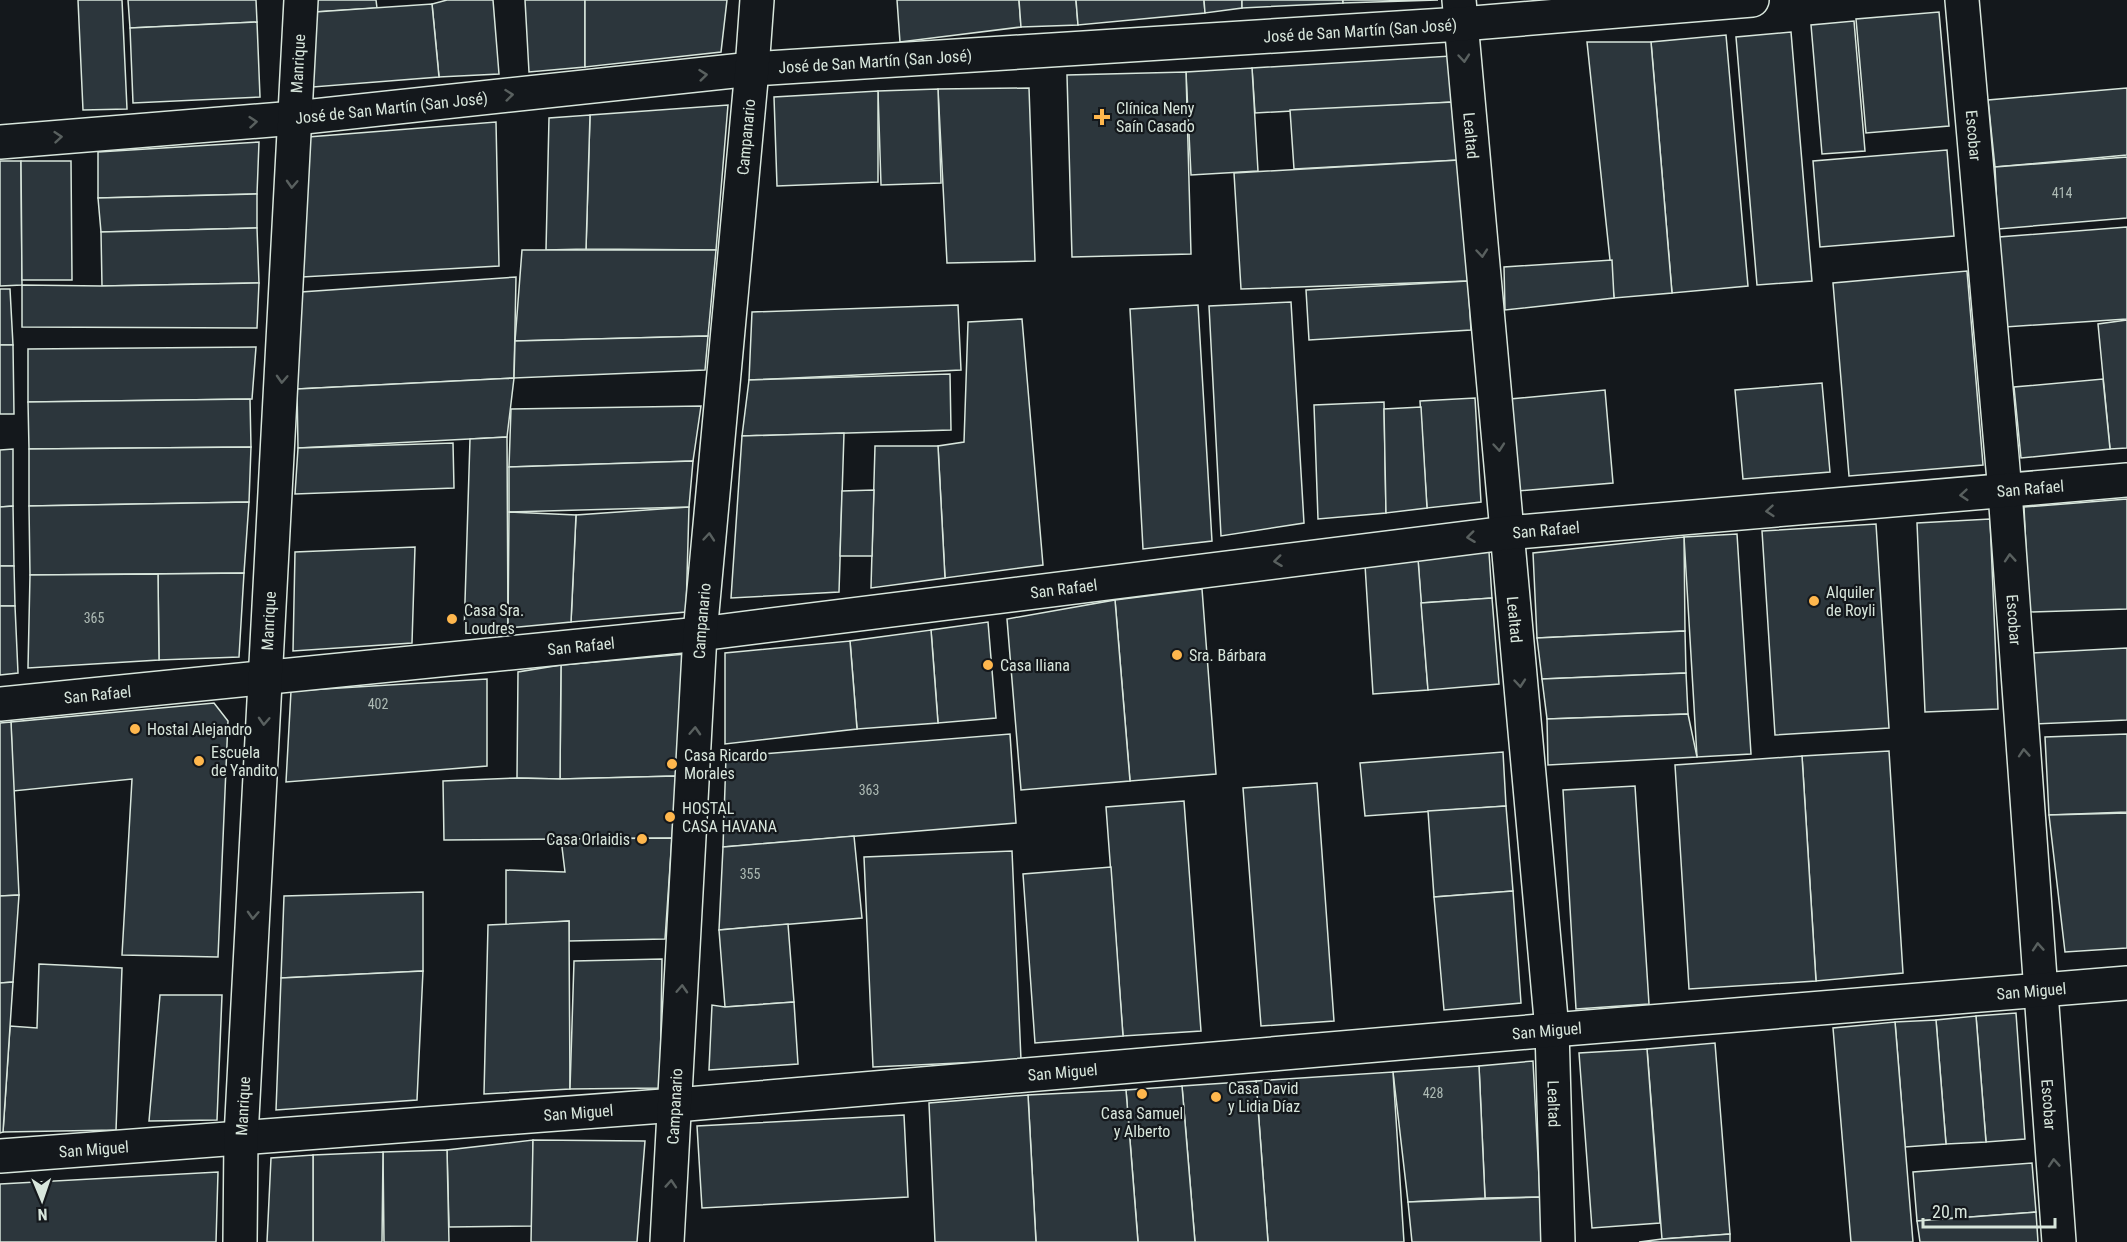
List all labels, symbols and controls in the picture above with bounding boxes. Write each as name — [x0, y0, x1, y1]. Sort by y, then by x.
street label: José de San Martín (San José) — [1263, 15, 1458, 47]
street label: Manrique — [287, 33, 309, 94]
street label: José de San Martín (San José) — [778, 46, 972, 77]
one-way arrow — [1457, 54, 1470, 63]
one-way arrow — [699, 69, 708, 82]
street label: José de San Martín (San José) — [294, 88, 489, 128]
one-way arrow — [505, 90, 514, 102]
street label: Campanario — [733, 98, 759, 176]
place label: Clínica Neny Saín Casado — [1116, 99, 1195, 136]
marker: Clínica Neny Saín Casado — [1093, 108, 1111, 126]
street label: Escobar — [1962, 109, 1985, 162]
street label: Lealtad — [1459, 111, 1482, 160]
one-way arrow — [248, 116, 257, 129]
one-way arrow — [54, 131, 63, 144]
one-way arrow — [285, 180, 298, 189]
house number: 414 — [2052, 185, 2072, 201]
one-way arrow — [1475, 248, 1488, 257]
one-way arrow — [275, 375, 288, 384]
one-way arrow — [1492, 442, 1505, 451]
street label: San Rafael — [1996, 476, 2065, 501]
one-way arrow — [1960, 488, 1969, 501]
one-way arrow — [1765, 504, 1774, 517]
street label: San Rafael — [1512, 518, 1581, 542]
one-way arrow — [1466, 530, 1476, 543]
one-way arrow — [702, 532, 715, 541]
one-way arrow — [2003, 554, 2016, 563]
one-way arrow — [1273, 555, 1282, 567]
street label: San Rafael — [1029, 575, 1098, 603]
street label: Campanario — [690, 582, 715, 660]
place label: Alquiler de Royli — [1826, 583, 1876, 620]
street label: Manrique — [258, 591, 280, 651]
marker: Alquiler de Royli — [1807, 594, 1821, 608]
street label: Escobar — [2002, 594, 2025, 646]
street label: Lealtad — [1503, 595, 1526, 644]
place label: Casa Sra. Loudres — [464, 601, 524, 638]
house number: 365 — [84, 610, 104, 626]
marker: Casa Sra. Loudres — [445, 612, 459, 626]
street label: San Rafael — [547, 634, 616, 659]
place label: Sra. Bárbara — [1189, 646, 1266, 665]
marker: Sra. Bárbara — [1170, 648, 1184, 662]
place label: Casa Iliana — [1000, 656, 1070, 675]
marker: Casa Iliana — [981, 658, 995, 672]
one-way arrow — [1513, 678, 1526, 687]
street label: San Rafael — [63, 682, 132, 708]
house number: 402 — [368, 696, 388, 712]
one-way arrow — [257, 716, 270, 725]
place label: Hostal Alejandro — [147, 720, 252, 739]
marker: Hostal Alejandro — [128, 722, 142, 736]
one-way arrow — [689, 727, 702, 736]
place label: Escuela de Yandito — [211, 743, 278, 780]
place label: Casa Ricardo Morales — [684, 746, 767, 783]
one-way arrow — [2018, 748, 2031, 757]
marker: Escuela de Yandito — [192, 754, 206, 768]
marker: Casa Ricardo Morales — [665, 757, 679, 771]
house number: 363 — [859, 782, 879, 798]
place label: HOSTAL CASA HAVANA — [682, 799, 777, 836]
marker: HOSTAL CASA HAVANA — [663, 810, 677, 824]
place label: Casa Orlaidis — [546, 830, 630, 849]
marker: Casa Orlaidis — [635, 832, 649, 846]
house number: 355 — [740, 866, 760, 882]
one-way arrow — [247, 911, 260, 920]
one-way arrow — [2032, 943, 2045, 952]
street label: San Miguel — [1996, 979, 2067, 1004]
one-way arrow — [675, 984, 688, 993]
street label: San Miguel — [1511, 1019, 1583, 1043]
street label: San Miguel — [1027, 1060, 1098, 1085]
street label: Campanario — [663, 1068, 686, 1145]
street label: Manrique — [232, 1076, 254, 1136]
street label: Escobar — [2037, 1078, 2060, 1131]
place label: Casa David y Lidia Díaz — [1228, 1079, 1300, 1116]
street label: Lealtad — [1543, 1080, 1564, 1127]
house number: 428 — [1423, 1085, 1443, 1101]
marker: Casa Samuel y Alberto — [1135, 1087, 1149, 1101]
marker: Casa David y Lidia Díaz — [1209, 1090, 1223, 1104]
street label: San Miguel — [543, 1101, 614, 1125]
place label: Casa Samuel y Alberto — [1101, 1104, 1183, 1141]
street label: San Miguel — [58, 1137, 129, 1162]
one-way arrow — [2047, 1158, 2060, 1167]
north arrow — [12, 1170, 72, 1230]
one-way arrow — [664, 1179, 677, 1188]
scale bar — [1923, 1191, 2055, 1229]
text: 20 m — [1932, 1201, 1967, 1222]
text: N — [37, 1205, 48, 1224]

